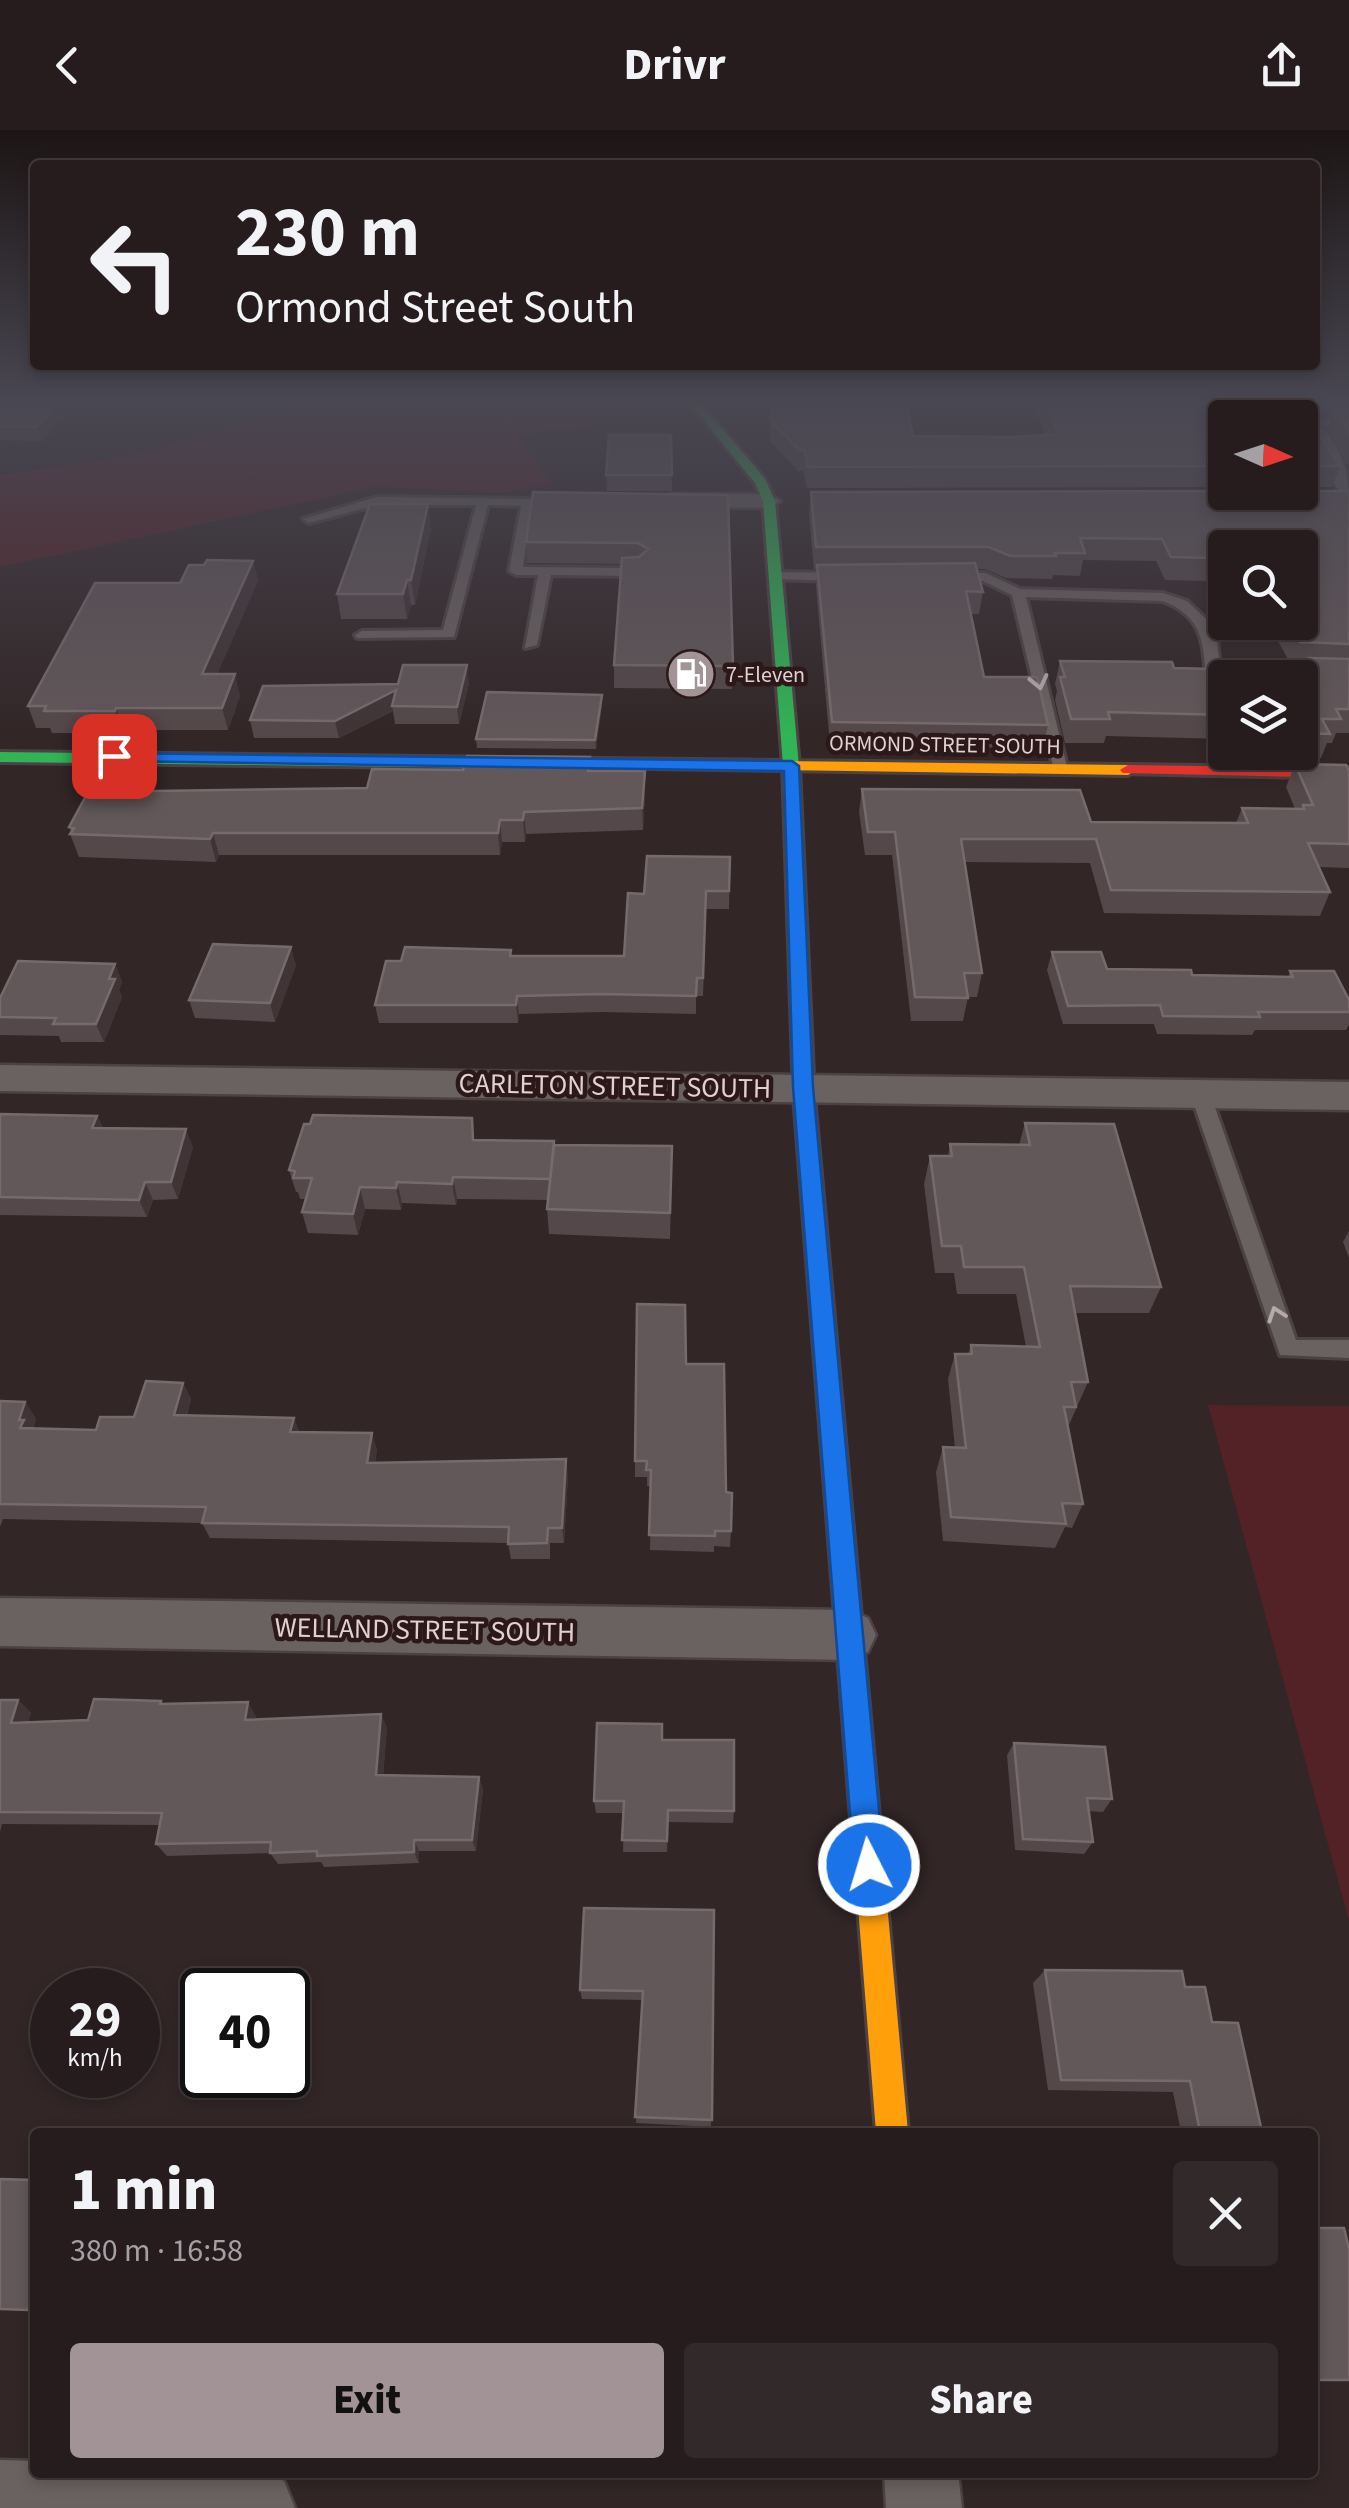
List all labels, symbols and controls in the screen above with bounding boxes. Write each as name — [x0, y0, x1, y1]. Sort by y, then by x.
text: Drivr — [623, 33, 726, 97]
icon: back — [40, 38, 95, 93]
icon: share — [1254, 38, 1309, 93]
text: 230 m — [235, 183, 420, 283]
icon: left — [70, 200, 200, 330]
text: Ormond Street South — [235, 276, 635, 340]
north arrow — [1208, 400, 1318, 510]
map controls — [1208, 400, 1318, 770]
button: search — [1208, 530, 1318, 640]
fuel station icon: 7-Eleven — [665, 648, 717, 700]
place label: 7-Eleven — [726, 659, 805, 691]
button: layers — [1208, 660, 1318, 770]
one-way arrow — [1027, 673, 1048, 690]
pin — [72, 714, 157, 799]
street label: ORMOND STREET SOUTH — [829, 727, 1061, 763]
icon: arrive — [87, 729, 142, 784]
street label: CARLETON STREET SOUTH — [458, 1063, 772, 1109]
one-way arrow — [1267, 1307, 1288, 1324]
street label: WELLAND STREET SOUTH — [274, 1607, 576, 1653]
position arrow — [817, 1813, 921, 1917]
speed limit sign: 40 — [180, 1968, 310, 2098]
text: 29 — [69, 1985, 121, 2056]
text: km/h — [67, 2040, 123, 2076]
text: 1 min — [70, 2148, 217, 2233]
button: close — [1173, 2161, 1278, 2266]
text: 380 m · 16:58 — [70, 2228, 243, 2274]
button: Exit — [70, 2343, 664, 2458]
button: Share — [684, 2343, 1278, 2458]

